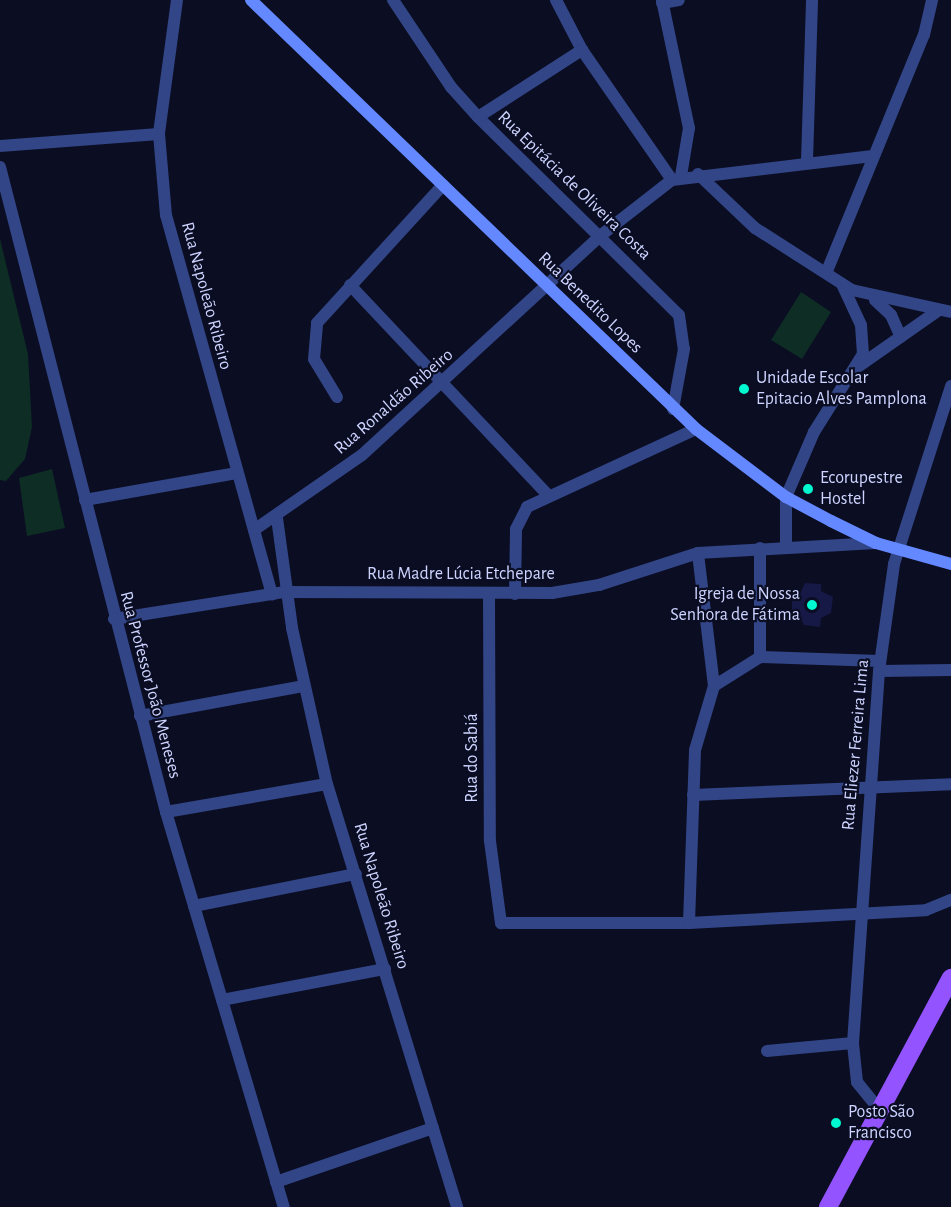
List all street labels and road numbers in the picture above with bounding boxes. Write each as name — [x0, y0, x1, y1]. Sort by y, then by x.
street label: Rua Epitácia de Oliveira Costa — [493, 107, 655, 265]
street label: Rua Napoleão Ribeiro — [176, 220, 236, 372]
street label: Rua Benedito Lopes — [533, 248, 647, 358]
street label: Rua Ronaldão Ribeiro — [330, 344, 458, 460]
street label: Rua Madre Lúcia Etchepare — [367, 563, 555, 585]
street label: Rua Professor João Meneses — [115, 589, 185, 781]
street label: Rua Eliezer Ferreira Lima — [838, 659, 874, 831]
street label: Rua do Sabiá — [461, 713, 483, 803]
street label: Rua Napoleão Ribeiro — [348, 820, 414, 972]

